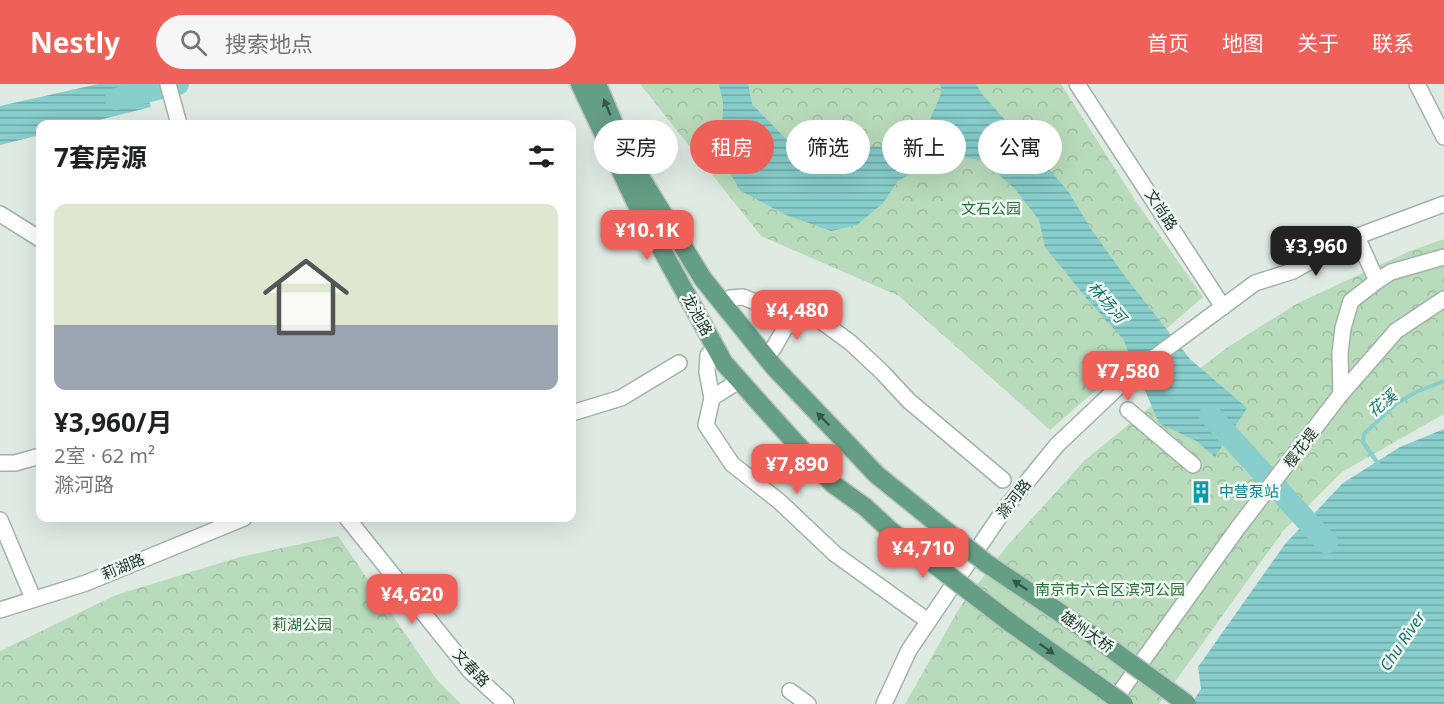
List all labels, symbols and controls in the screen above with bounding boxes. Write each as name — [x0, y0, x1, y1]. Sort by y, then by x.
search box — [156, 15, 576, 69]
text: Nestly — [30, 23, 120, 61]
icon: search — [177, 26, 210, 59]
text: 搜索地点 — [225, 28, 313, 58]
text: 首页 — [1147, 29, 1189, 57]
text: 地图 — [1222, 29, 1264, 57]
text: 关于 — [1297, 29, 1339, 57]
text: 联系 — [1372, 29, 1414, 57]
one-way arrow — [602, 98, 612, 116]
chip: 买房 — [594, 120, 678, 174]
chip: 租房 — [690, 120, 774, 174]
chip: 筛选 — [786, 120, 870, 174]
chip: 新上 — [882, 120, 966, 174]
chip: 公寓 — [978, 120, 1062, 174]
text: 7套房源 — [54, 139, 147, 175]
icon: filters — [525, 140, 558, 173]
street label: 文尚路 — [1141, 185, 1182, 234]
park label: 文石公园 — [961, 198, 1021, 218]
pin: ¥10.1K — [598, 210, 696, 261]
text: ¥10.1K — [615, 216, 679, 243]
pin: ¥3,960 — [1267, 226, 1365, 277]
text: ¥3,960 — [1285, 232, 1347, 259]
icon: home — [252, 243, 360, 351]
water label: 林场河 — [1083, 277, 1133, 330]
street label: 龙池路 — [678, 290, 718, 339]
pin: ¥4,480 — [748, 290, 846, 341]
text: ¥4,480 — [766, 296, 828, 323]
pin: ¥7,580 — [1079, 351, 1177, 402]
text: ¥7,580 — [1097, 357, 1159, 384]
water label: 花溪 — [1363, 383, 1403, 422]
text: ¥3,960/月 — [54, 404, 173, 440]
one-way arrow — [817, 412, 831, 426]
street label: 樱花堤 — [1279, 423, 1322, 471]
text: 2室 · 62 m² — [54, 442, 155, 469]
pin: ¥7,890 — [748, 444, 846, 495]
text: ¥7,890 — [766, 450, 828, 477]
text: 滁河路 — [54, 471, 114, 498]
street label: 滁河路 — [991, 474, 1035, 522]
building icon: 中营泵站 — [1188, 479, 1214, 505]
place label: 中营泵站 — [1219, 481, 1279, 501]
pin: ¥4,710 — [874, 528, 972, 579]
text: ¥4,710 — [892, 534, 954, 561]
street label: 莉湖路 — [98, 548, 147, 584]
pin: ¥4,620 — [363, 574, 461, 625]
one-way arrow — [1012, 579, 1028, 591]
park label: 南京市六合区滨河公园 — [1035, 579, 1185, 599]
text: ¥4,620 — [381, 580, 443, 607]
street label: 雄州大桥 — [1057, 606, 1118, 657]
water label: Chu River — [1374, 606, 1430, 675]
park label: 莉湖公园 — [272, 614, 332, 634]
one-way arrow — [1038, 643, 1054, 655]
street label: 文春路 — [449, 644, 494, 691]

